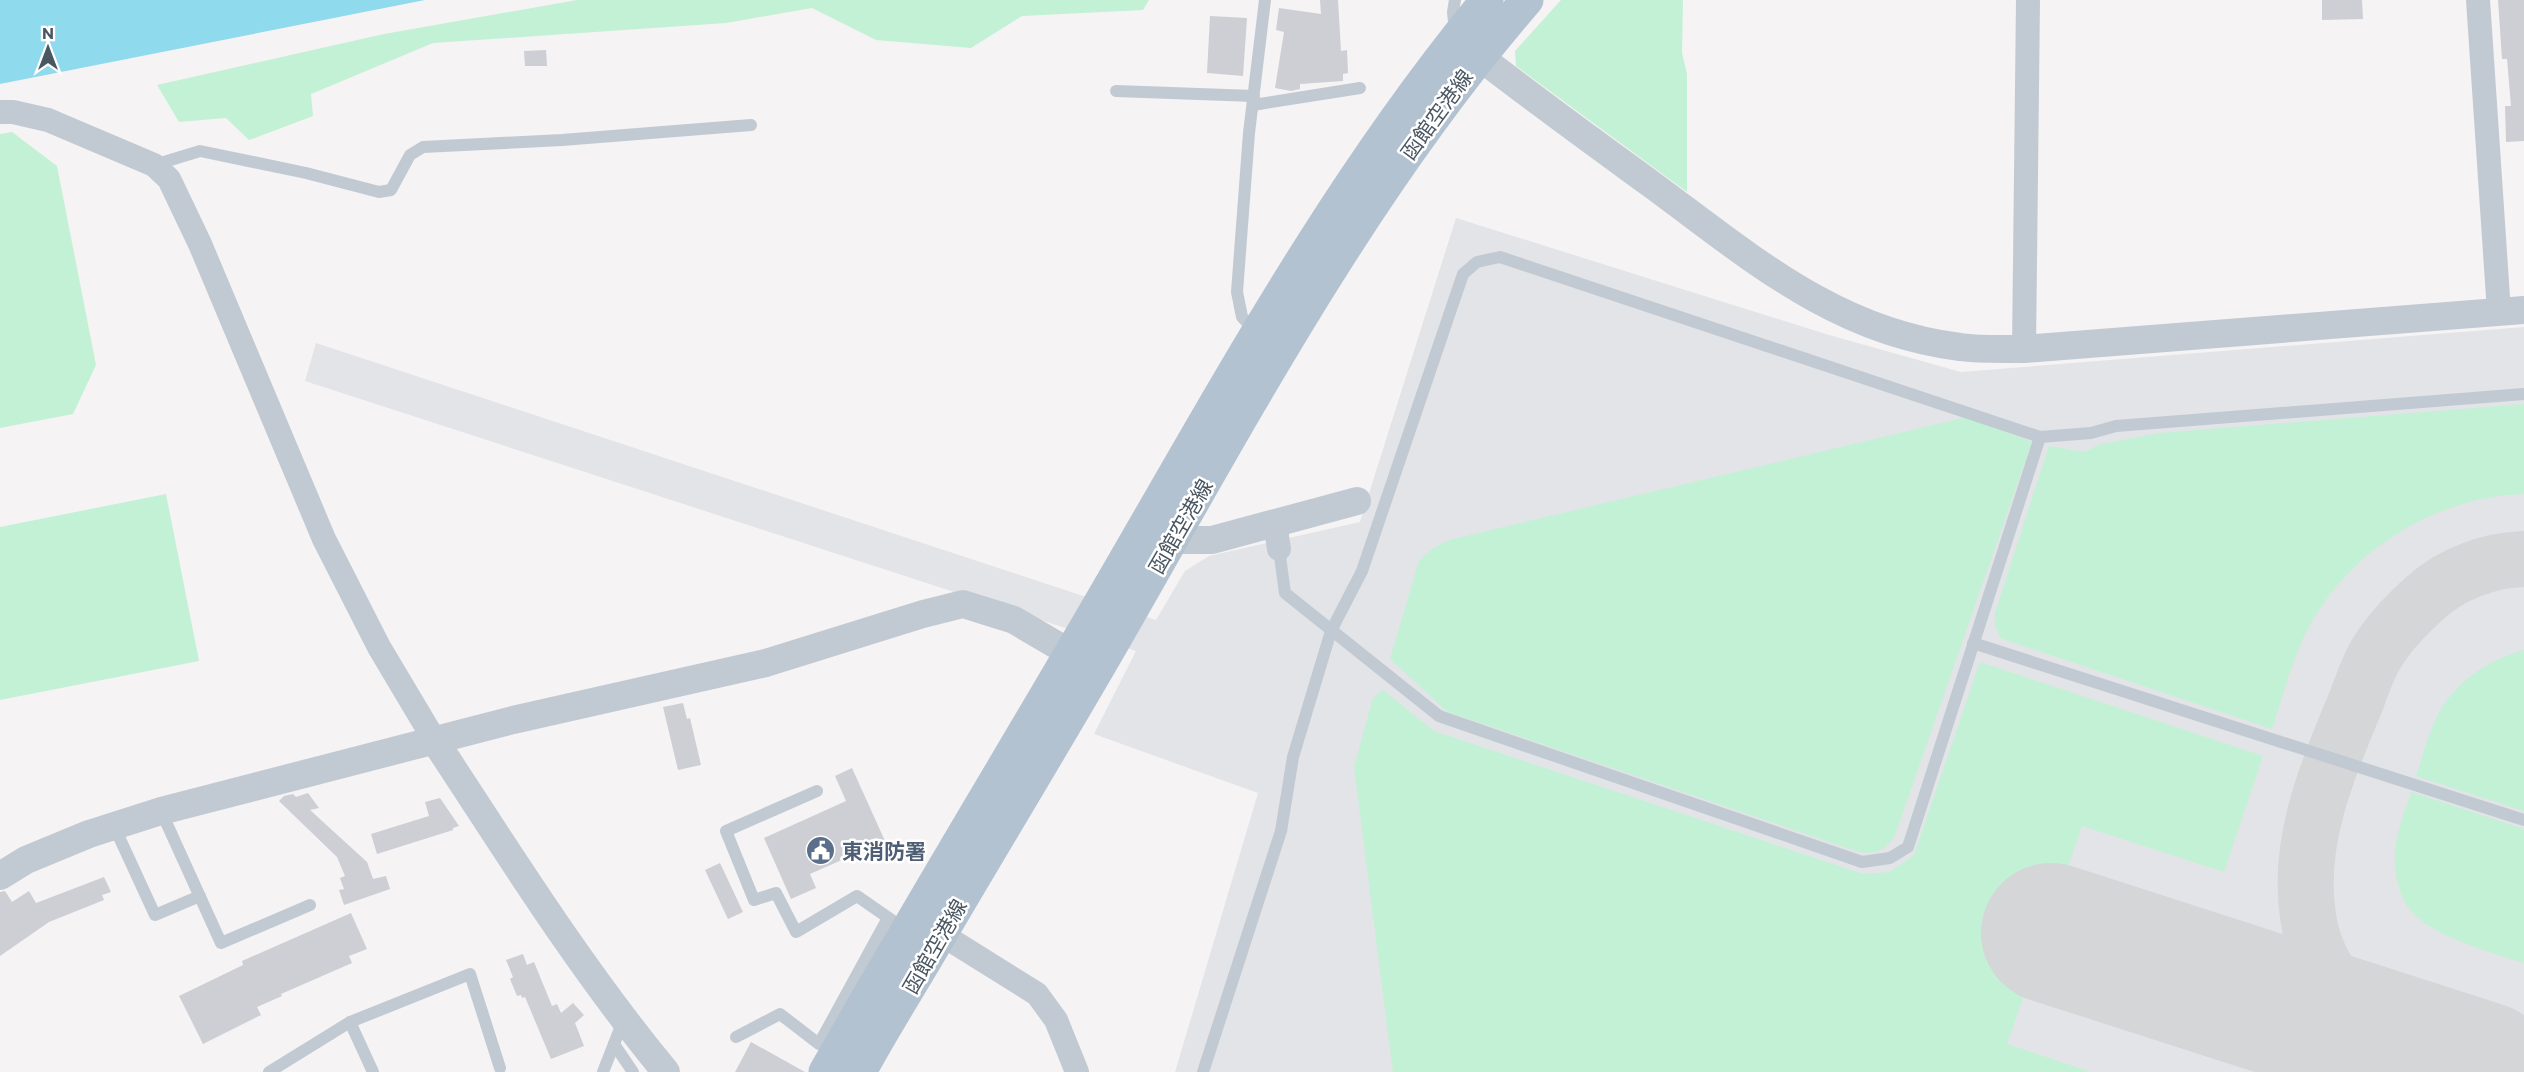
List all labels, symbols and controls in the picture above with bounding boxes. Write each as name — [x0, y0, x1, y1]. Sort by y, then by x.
north arrow — [18, 18, 78, 78]
text: N — [42, 23, 54, 42]
street label: 函館空港線 — [1395, 64, 1477, 164]
street label: 函館空港線 — [1143, 474, 1217, 578]
public building icon: 東消防署 — [805, 834, 837, 866]
place label: 東消防署 — [842, 838, 926, 863]
street label: 函館空港線 — [897, 894, 971, 998]

